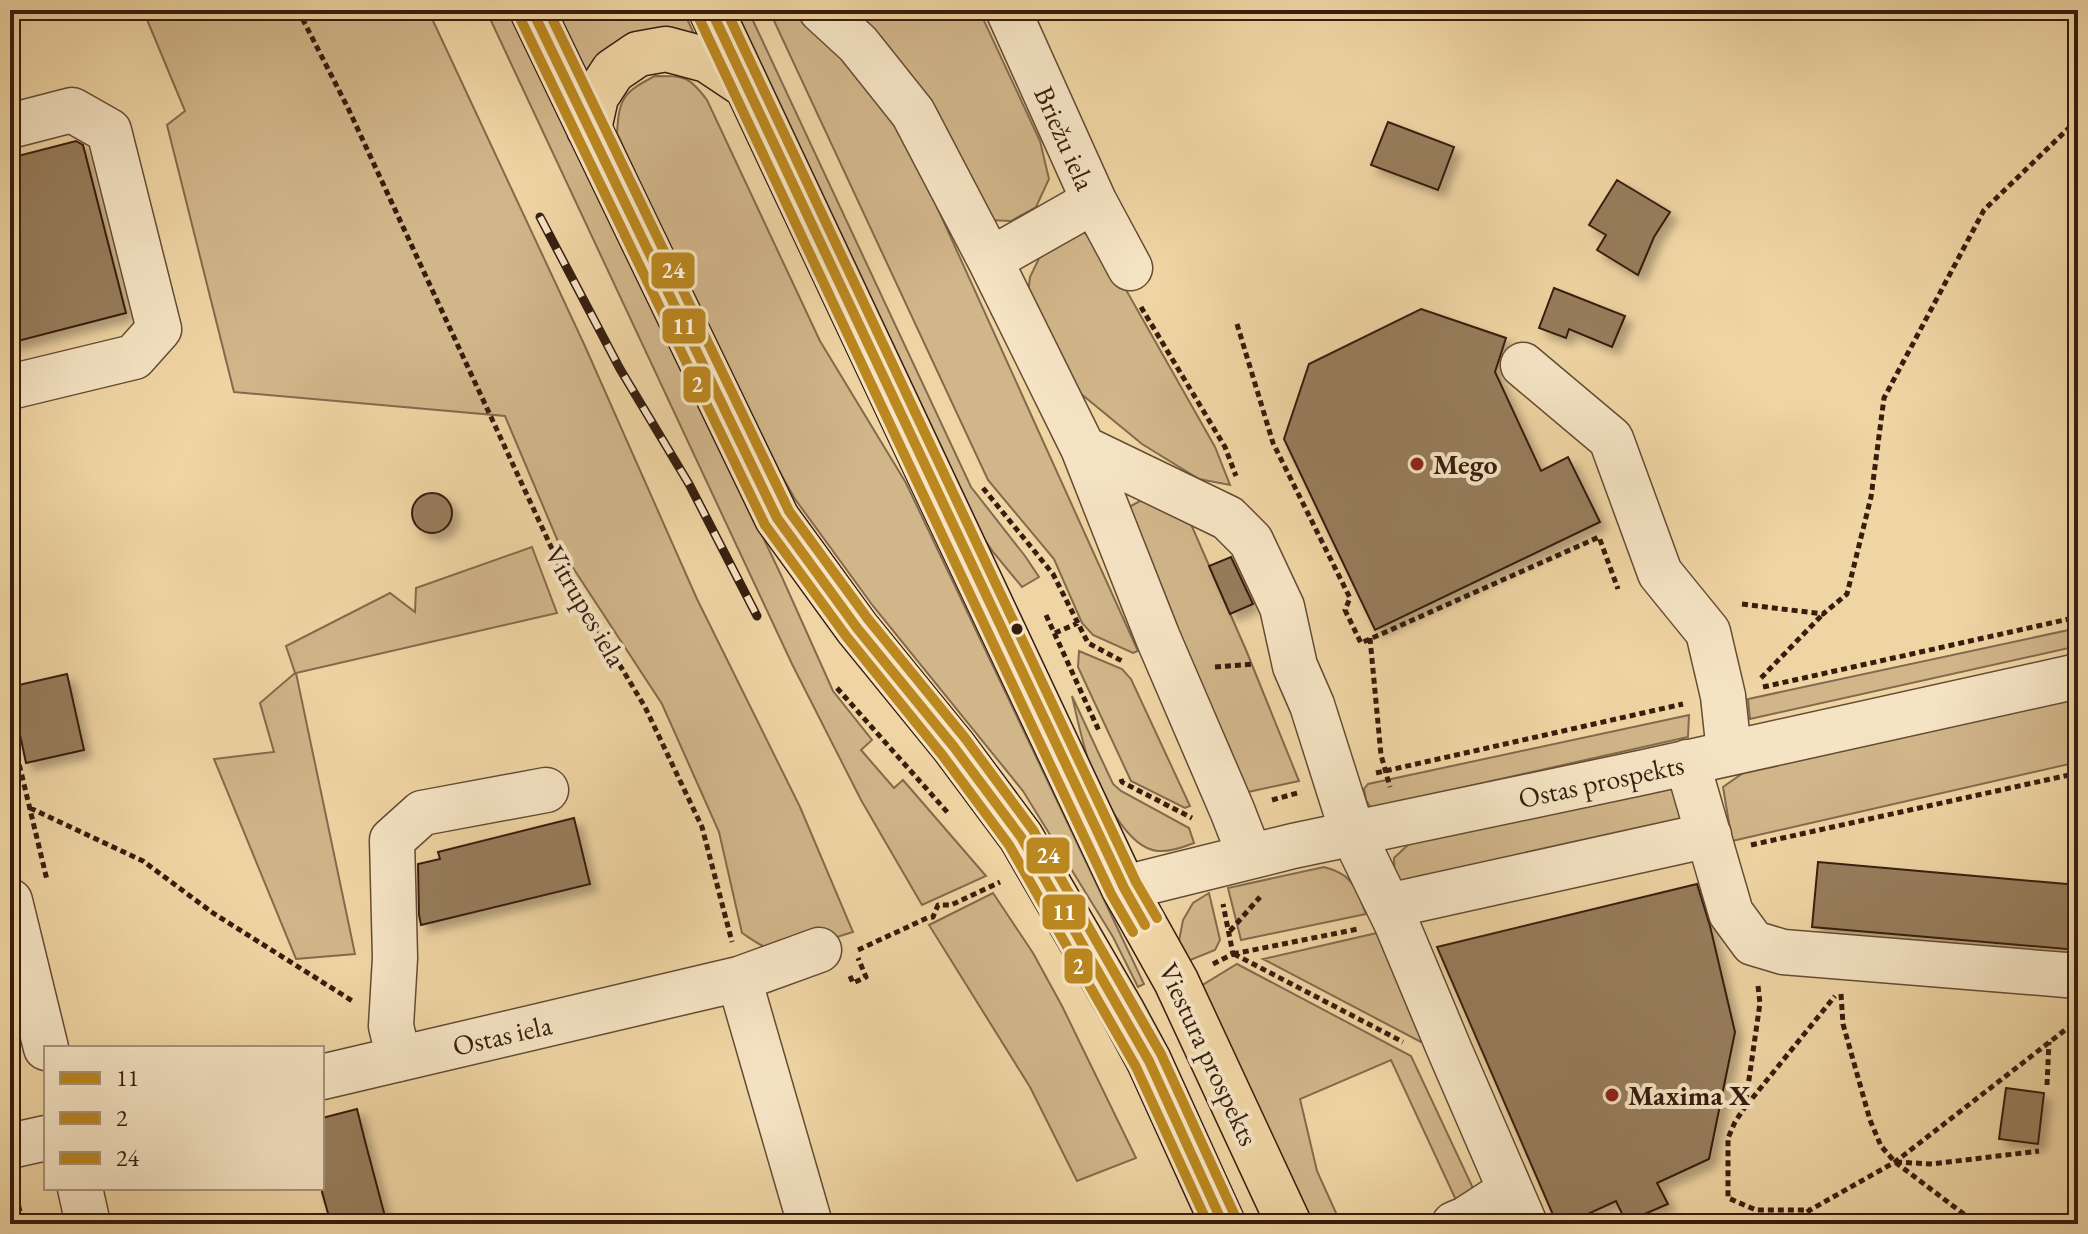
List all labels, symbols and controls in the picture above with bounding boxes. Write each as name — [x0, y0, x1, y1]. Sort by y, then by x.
street label: Briežu iela — [1026, 80, 1104, 196]
line badge: 24 — [650, 251, 696, 290]
text: 24 — [661, 256, 685, 285]
line badge: 11 — [661, 307, 707, 345]
text: 11 — [672, 312, 696, 341]
line badge: 2 — [682, 365, 712, 404]
text: 2 — [691, 370, 703, 399]
place label: Mego — [1433, 446, 1498, 482]
marker: Mego — [1408, 455, 1426, 473]
street label: Vitrupes iela — [537, 539, 635, 674]
unlabelled marker — [1009, 621, 1025, 637]
street label: Ostas prospekts — [1515, 746, 1687, 816]
line badge: 24 — [1025, 836, 1071, 875]
text: 24 — [1036, 841, 1060, 870]
line badge: 11 — [1041, 893, 1087, 931]
text: 11 — [1052, 898, 1076, 927]
line badge: 2 — [1063, 947, 1094, 985]
text: 2 — [1072, 952, 1084, 981]
street label: Viestura prospekts — [1151, 957, 1267, 1151]
street label: Ostas iela — [449, 1006, 556, 1064]
legend — [44, 1046, 324, 1190]
text: 11 — [116, 1062, 139, 1093]
place label: Maxima X — [1628, 1077, 1750, 1113]
marker: Maxima X — [1603, 1086, 1621, 1104]
text: 2 — [116, 1102, 128, 1133]
text: 24 — [116, 1142, 140, 1173]

